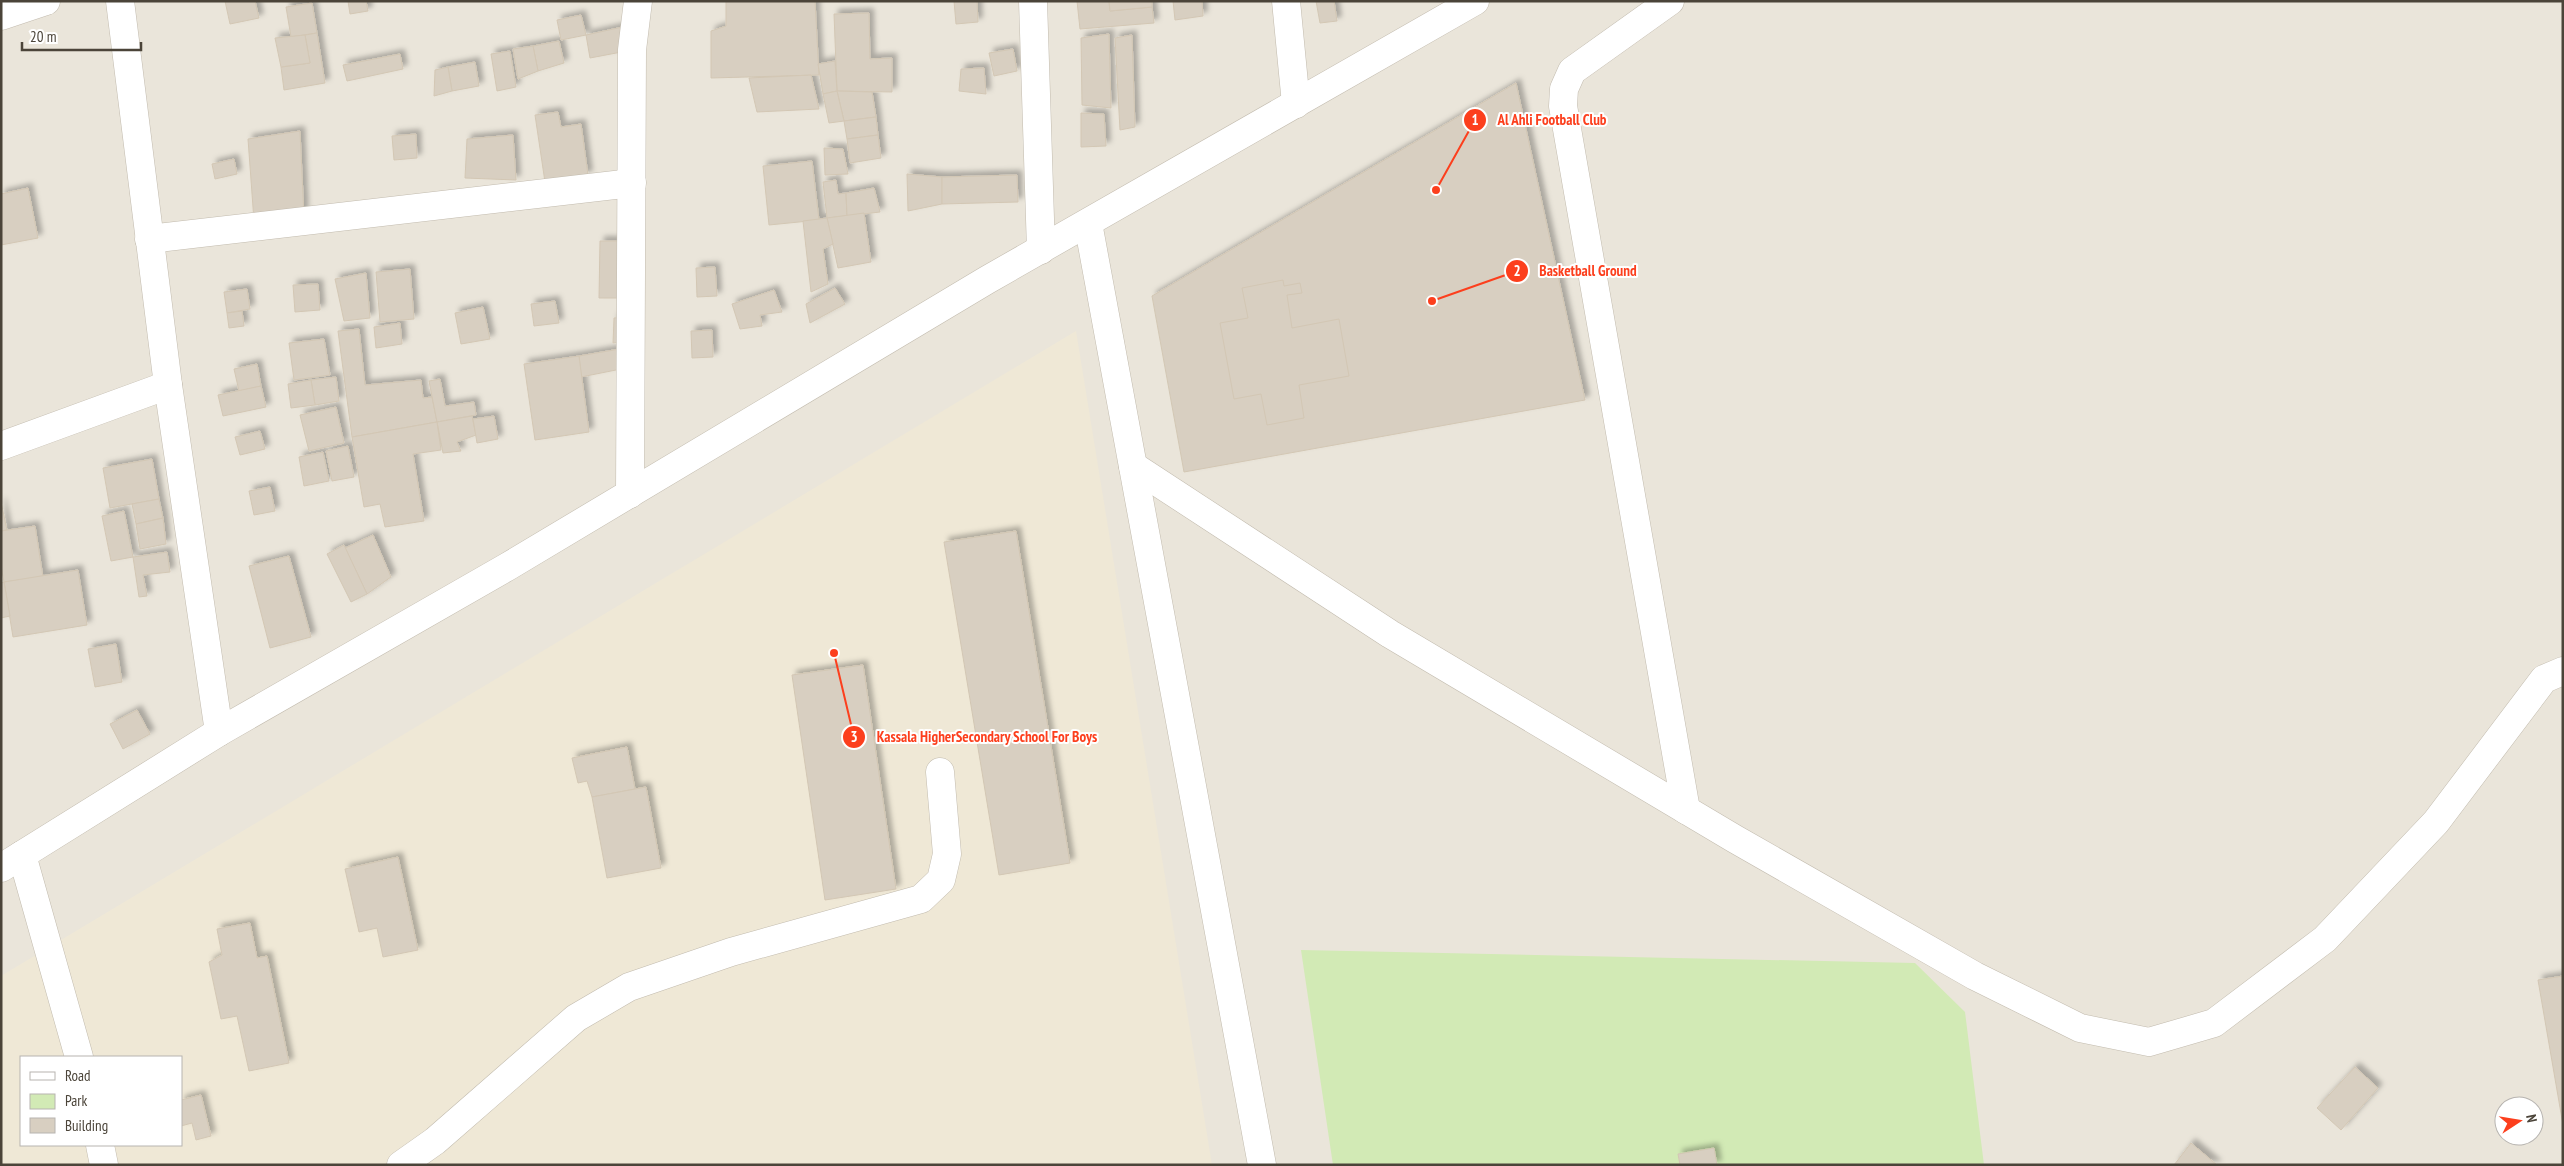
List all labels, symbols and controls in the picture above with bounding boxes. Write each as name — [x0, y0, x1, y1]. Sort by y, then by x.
scale bar — [22, 20, 141, 52]
text: 20 m — [30, 27, 56, 46]
callout: Al Ahli Football Club — [1463, 105, 1617, 135]
text: 1 — [1471, 110, 1479, 129]
text: Al Ahli Football Club — [1497, 110, 1607, 129]
callout: Basketball Ground — [1504, 256, 1647, 286]
text: 2 — [1513, 261, 1521, 280]
text: Basketball Ground — [1539, 261, 1637, 280]
callout: Kassala HigherSecondary School For Boys — [841, 722, 1107, 752]
text: 3 — [850, 727, 858, 746]
text: Kassala HigherSecondary School For Boys — [877, 727, 1097, 746]
legend — [20, 1056, 182, 1146]
text: Road — [65, 1066, 91, 1085]
text: Park — [65, 1091, 87, 1110]
north arrow — [2494, 1096, 2544, 1146]
text: N — [2522, 1113, 2541, 1124]
text: Building — [65, 1116, 108, 1135]

